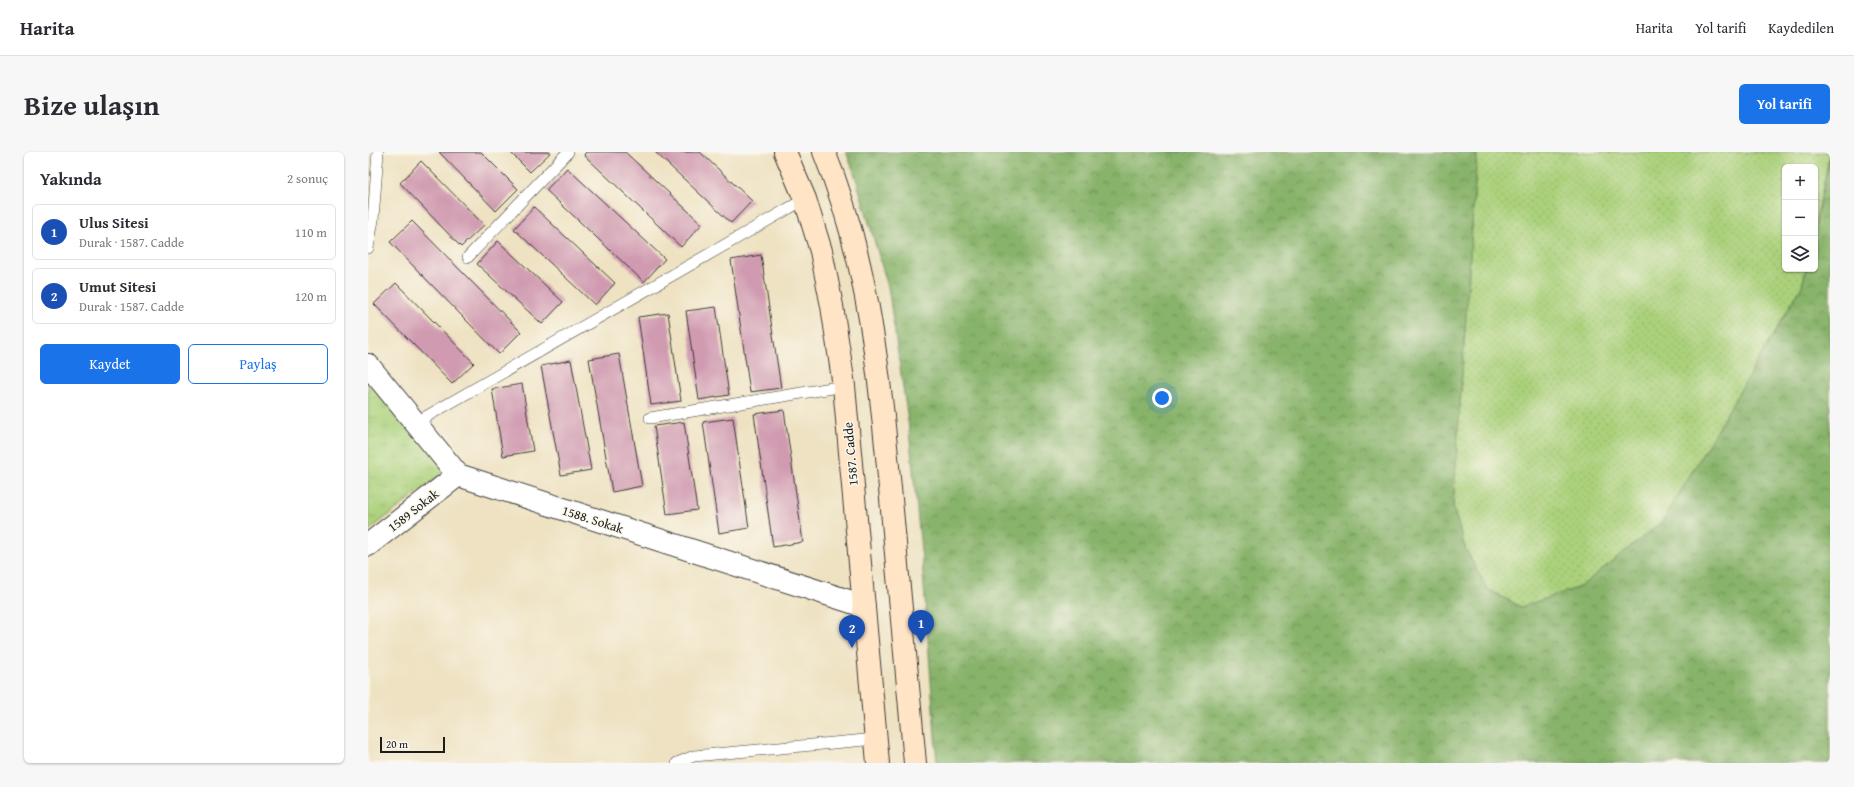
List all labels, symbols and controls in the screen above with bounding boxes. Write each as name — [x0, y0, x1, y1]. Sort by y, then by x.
text: Harita — [20, 14, 74, 42]
text: Harita — [1636, 18, 1673, 38]
text: Yol tarifi — [1695, 18, 1746, 38]
text: Kaydedilen — [1768, 18, 1834, 38]
text: Bize ulaşın — [24, 84, 160, 125]
button: Yol tarifi — [1739, 84, 1830, 124]
map controls — [1782, 164, 1818, 272]
button: + — [1782, 164, 1818, 200]
text: Yakında — [40, 166, 102, 191]
text: 2 sonuç — [287, 169, 328, 188]
button: − — [1782, 200, 1818, 236]
text: Ulus Sitesi — [79, 212, 149, 233]
text: 1 — [51, 223, 57, 242]
text: 110 m — [295, 223, 327, 242]
text: Durak · 1587. Cadde — [79, 233, 184, 252]
button: layers — [1782, 236, 1818, 272]
text: Umut Sitesi — [79, 276, 156, 297]
text: 2 — [51, 287, 57, 306]
text: 120 m — [295, 287, 327, 306]
text: Durak · 1587. Cadde — [79, 297, 184, 316]
button: Kaydet — [40, 344, 180, 384]
button: Paylaş — [188, 344, 328, 384]
your location — [1152, 388, 1172, 408]
street label: 1587. Cadde — [838, 421, 863, 487]
street label: 1589 Sokak — [384, 484, 443, 536]
street label: 1588. Sokak — [560, 501, 626, 538]
pin: 1 — [908, 610, 934, 643]
pin: 2 — [839, 615, 865, 648]
scale bar — [380, 735, 445, 754]
text: 20 m — [386, 736, 408, 752]

